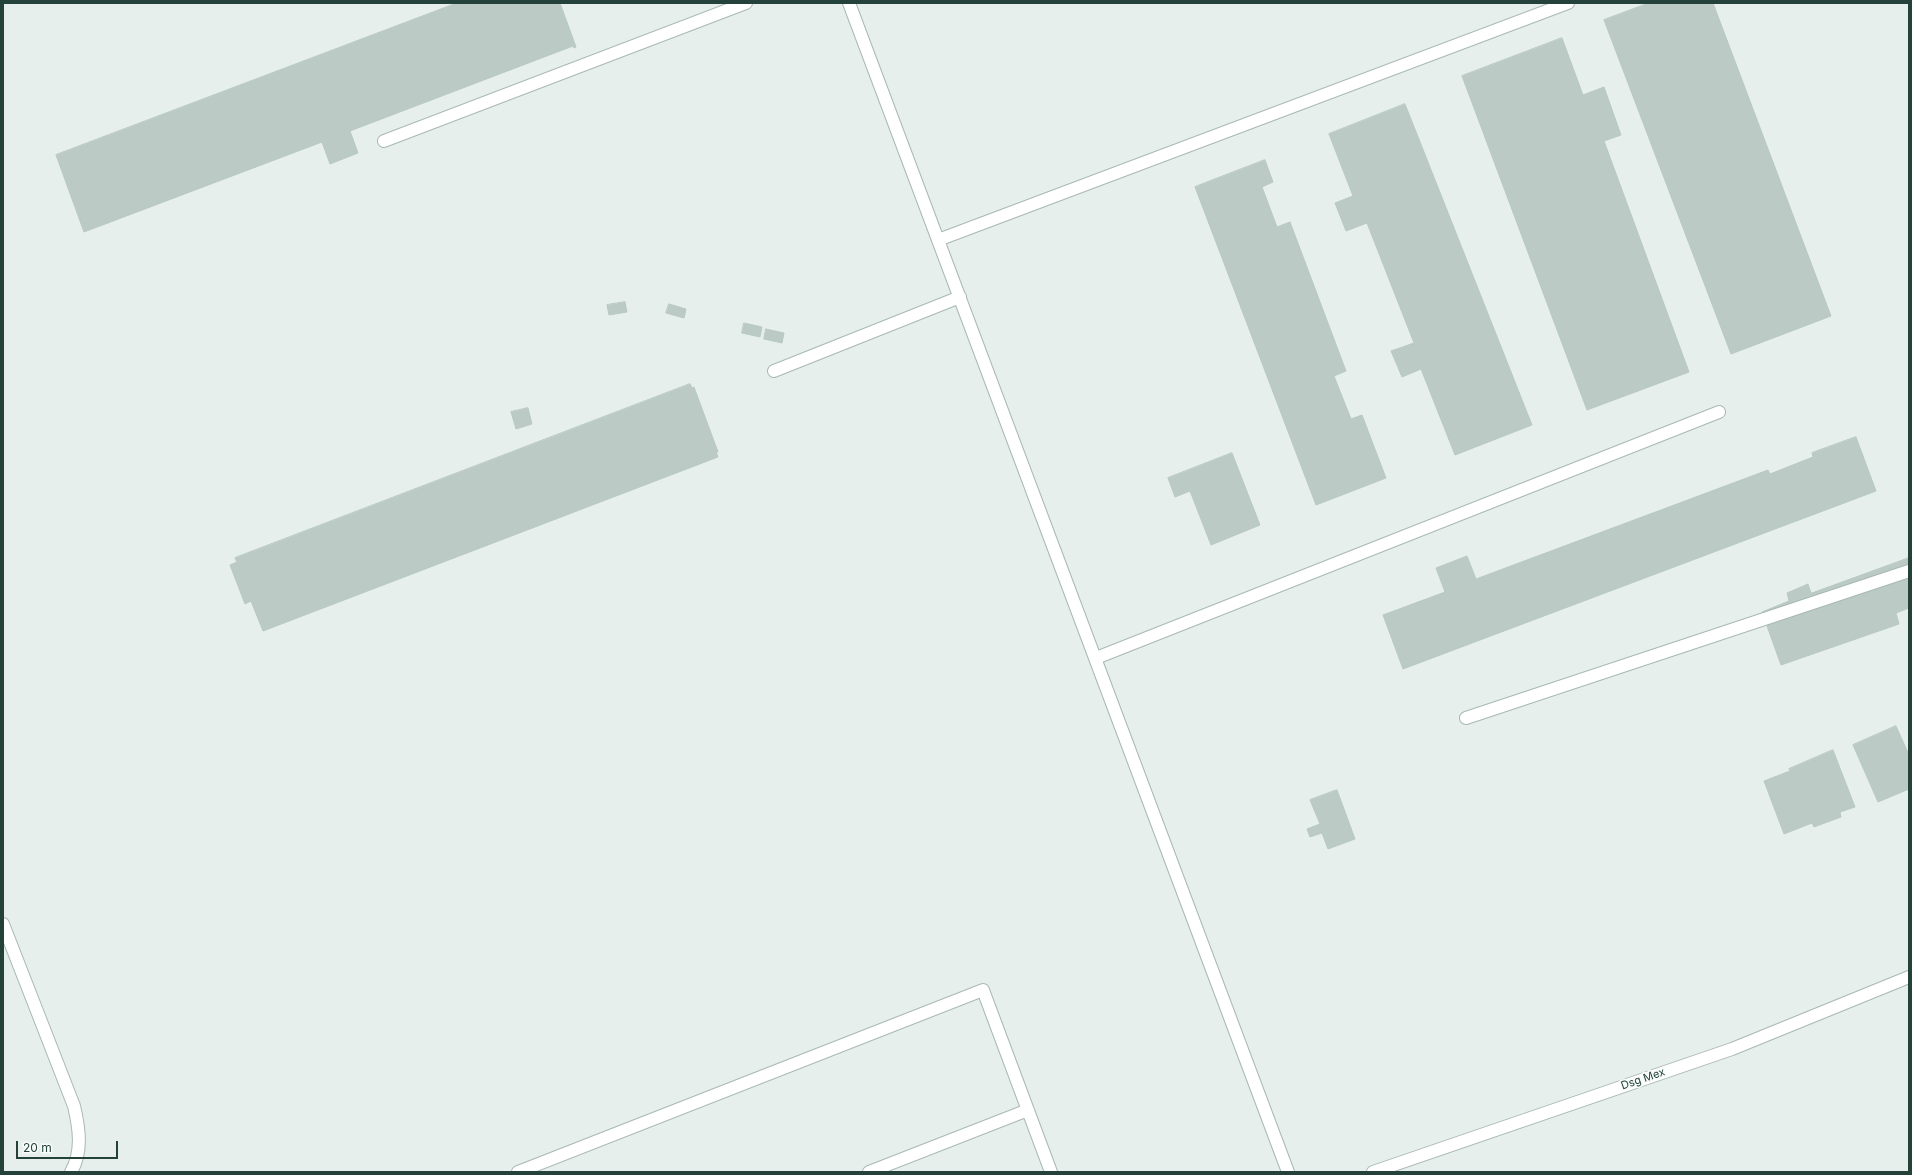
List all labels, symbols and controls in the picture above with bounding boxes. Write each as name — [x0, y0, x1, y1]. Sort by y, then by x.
street label: Dsg Mex — [1619, 1065, 1667, 1093]
scale bar — [18, 1133, 120, 1159]
text: 20 m — [23, 1140, 52, 1155]

